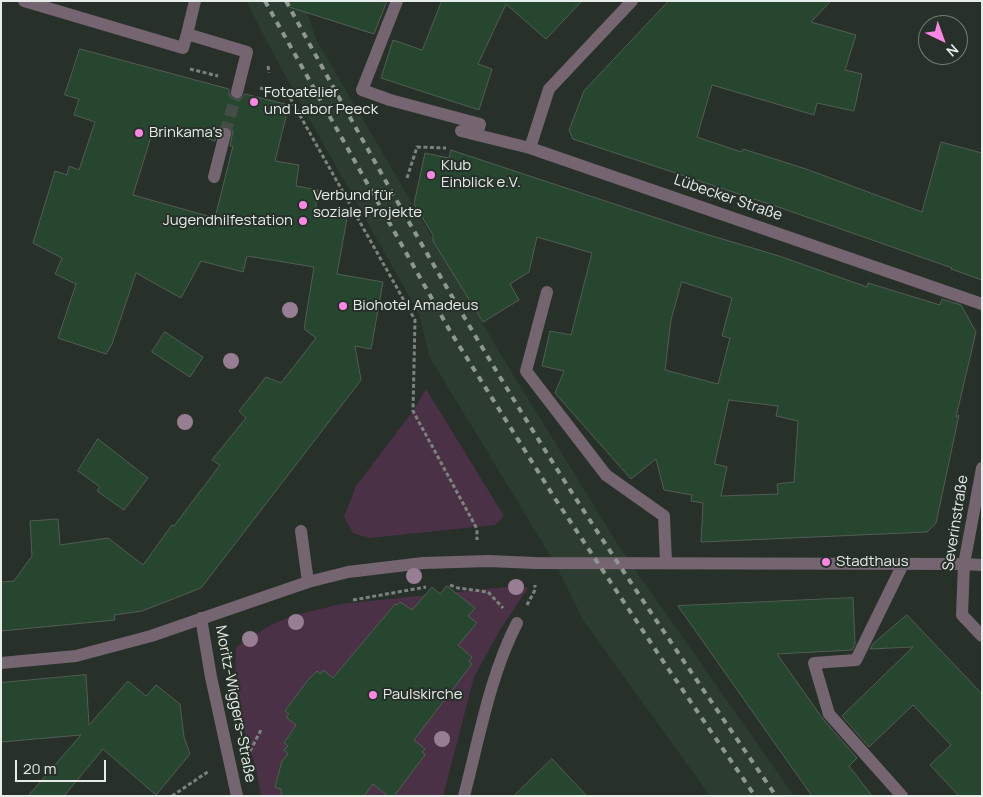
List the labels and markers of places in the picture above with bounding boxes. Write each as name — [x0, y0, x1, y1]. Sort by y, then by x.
place label: Fotoatelier und Labor Peeck — [264, 84, 378, 119]
marker: Fotoatelier und Labor Peeck — [248, 96, 260, 108]
place label: Brinkama's — [149, 124, 222, 142]
marker: Brinkama's — [133, 127, 145, 139]
place label: Klub Einblick e.V. — [441, 157, 521, 192]
marker: Klub Einblick e.V. — [425, 169, 437, 181]
place label: Verbund für soziale Projekte — [313, 187, 422, 222]
marker: Verbund für soziale Projekte — [297, 199, 309, 211]
place label: Jugendhilfestation — [163, 212, 293, 230]
marker: Jugendhilfestation — [297, 215, 309, 227]
place label: Biohotel Amadeus — [353, 297, 478, 315]
marker: Biohotel Amadeus — [337, 300, 349, 312]
place label: Stadthaus — [836, 553, 909, 571]
marker: Stadthaus — [820, 556, 832, 568]
place label: Paulskirche — [383, 686, 463, 704]
marker: Paulskirche — [367, 689, 379, 701]

